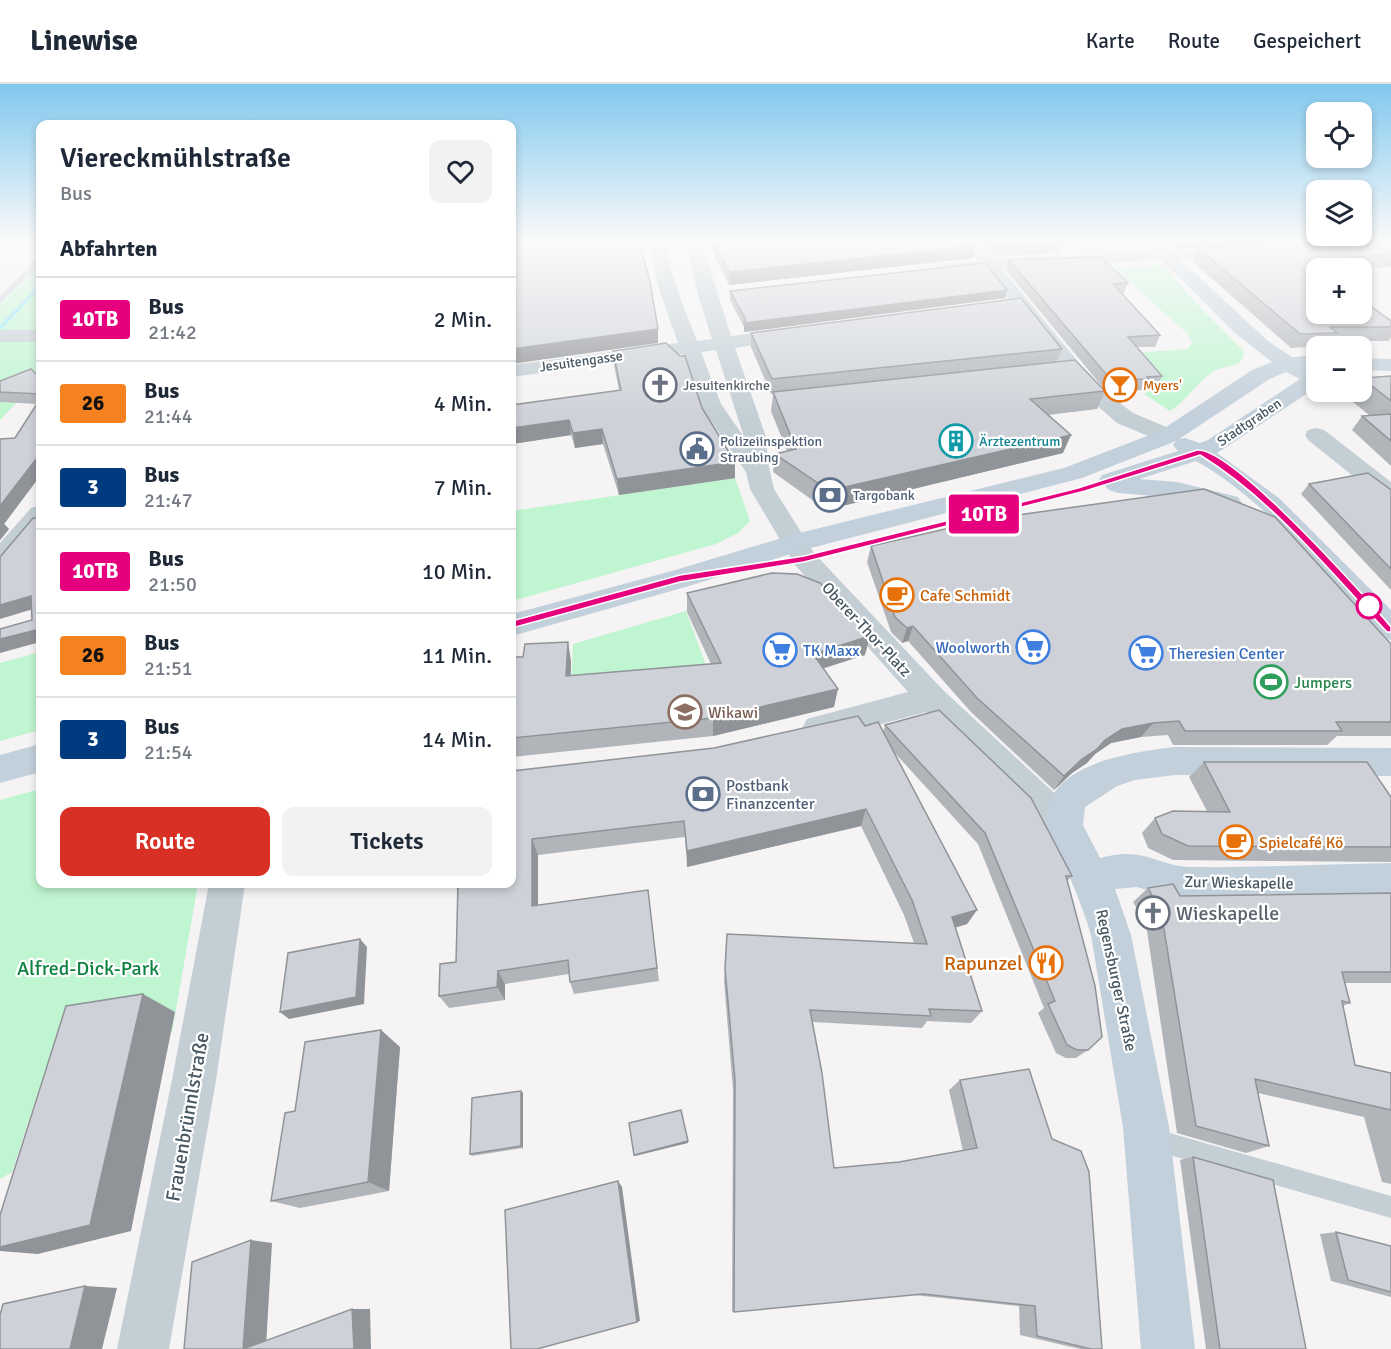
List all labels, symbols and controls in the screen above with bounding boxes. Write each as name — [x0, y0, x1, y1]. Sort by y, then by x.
text: Linewise — [30, 24, 138, 58]
text: Karte — [1086, 28, 1135, 54]
text: Route — [1168, 28, 1220, 54]
text: Gespeichert — [1253, 28, 1361, 54]
map controls — [1306, 102, 1372, 402]
button: locate — [1306, 102, 1372, 168]
button: heart — [429, 140, 492, 203]
text: Viereckmühlstraße — [60, 141, 291, 175]
button: layers — [1306, 180, 1372, 246]
text: Bus — [60, 181, 92, 206]
text: Abfahrten — [60, 235, 158, 262]
button: + — [1306, 258, 1372, 324]
text: Bus — [148, 293, 184, 320]
text: 10TB — [72, 306, 118, 332]
text: 2 Min. — [434, 306, 492, 333]
text: 21:42 — [148, 320, 197, 345]
button: − — [1306, 336, 1372, 402]
street label: Jesuitengasse — [538, 347, 624, 376]
church icon: Jesuitenkirche — [642, 367, 678, 403]
bar icon: Myers' — [1102, 367, 1138, 403]
text: Bus — [144, 377, 179, 404]
place label: Jesuitenkirche — [683, 377, 770, 394]
place label: Myers' — [1143, 377, 1182, 394]
text: 26 — [82, 390, 104, 416]
text: 4 Min. — [434, 390, 492, 417]
street label: Stadtgraben — [1214, 395, 1285, 450]
text: 21:44 — [144, 404, 193, 429]
building icon: Ärztezentrum — [938, 423, 974, 459]
public building icon: Polizeiinspektion Straubing — [679, 431, 715, 467]
place label: Polizeiinspektion Straubing — [720, 433, 822, 466]
place label: Ärztezentrum — [979, 433, 1060, 450]
text: Bus — [144, 461, 179, 488]
text: 3 — [87, 474, 99, 500]
text: 7 Min. — [434, 474, 492, 501]
bank icon: Targobank — [812, 477, 848, 513]
place label: Targobank — [853, 487, 915, 504]
text: 21:47 — [144, 488, 193, 513]
line badge: 10TB — [942, 494, 1026, 534]
text: 10TB — [961, 501, 1007, 527]
text: Bus — [148, 545, 184, 572]
text: 10TB — [72, 558, 118, 584]
text: 10 Min. — [422, 558, 492, 585]
text: 21:50 — [148, 572, 197, 597]
cafe icon: Cafe Schmidt — [879, 577, 915, 613]
street label: Oberer-Thor-Platz — [817, 578, 915, 681]
place label: Cafe Schmidt — [920, 586, 1011, 606]
unlabelled marker — [1356, 593, 1382, 619]
text: Bus — [144, 629, 179, 656]
supermarket icon: Woolworth — [1015, 629, 1051, 665]
supermarket icon: TK Maxx — [762, 632, 798, 668]
supermarket icon: Theresien Center — [1128, 635, 1164, 671]
place label: Woolworth — [936, 638, 1010, 658]
place label: TK Maxx — [803, 641, 860, 661]
text: 26 — [82, 642, 104, 668]
text: 11 Min. — [422, 642, 492, 669]
place label: Theresien Center — [1169, 644, 1285, 664]
text: 21:51 — [144, 656, 193, 681]
sports icon: Jumpers — [1253, 664, 1289, 700]
place label: Jumpers — [1294, 673, 1352, 693]
school or university icon: Wikawi — [667, 694, 703, 730]
place label: Wikawi — [708, 703, 758, 723]
text: Bus — [144, 713, 179, 740]
text: 3 — [87, 726, 99, 752]
text: 14 Min. — [422, 726, 492, 753]
text: 21:54 — [144, 740, 193, 765]
bank icon: Postbank Finanzcenter — [685, 776, 721, 812]
place label: Postbank Finanzcenter — [726, 776, 815, 814]
button: Route — [60, 807, 270, 876]
button: Tickets — [282, 807, 492, 876]
cafe icon: Spielcafé Kö — [1218, 824, 1254, 860]
place label: Spielcafé Kö — [1259, 833, 1343, 853]
street label: Zur Wieskapelle — [1184, 872, 1294, 894]
church icon: Wieskapelle — [1135, 895, 1171, 931]
place label: Wieskapelle — [1176, 901, 1279, 926]
street label: Regensburger Straße — [1091, 907, 1141, 1053]
restaurant icon: Rapunzel — [1028, 945, 1064, 981]
place label: Rapunzel — [944, 951, 1023, 976]
park label: Alfred-Dick-Park — [17, 956, 159, 981]
street label: Frauenbrünnlstraße — [160, 1031, 215, 1204]

